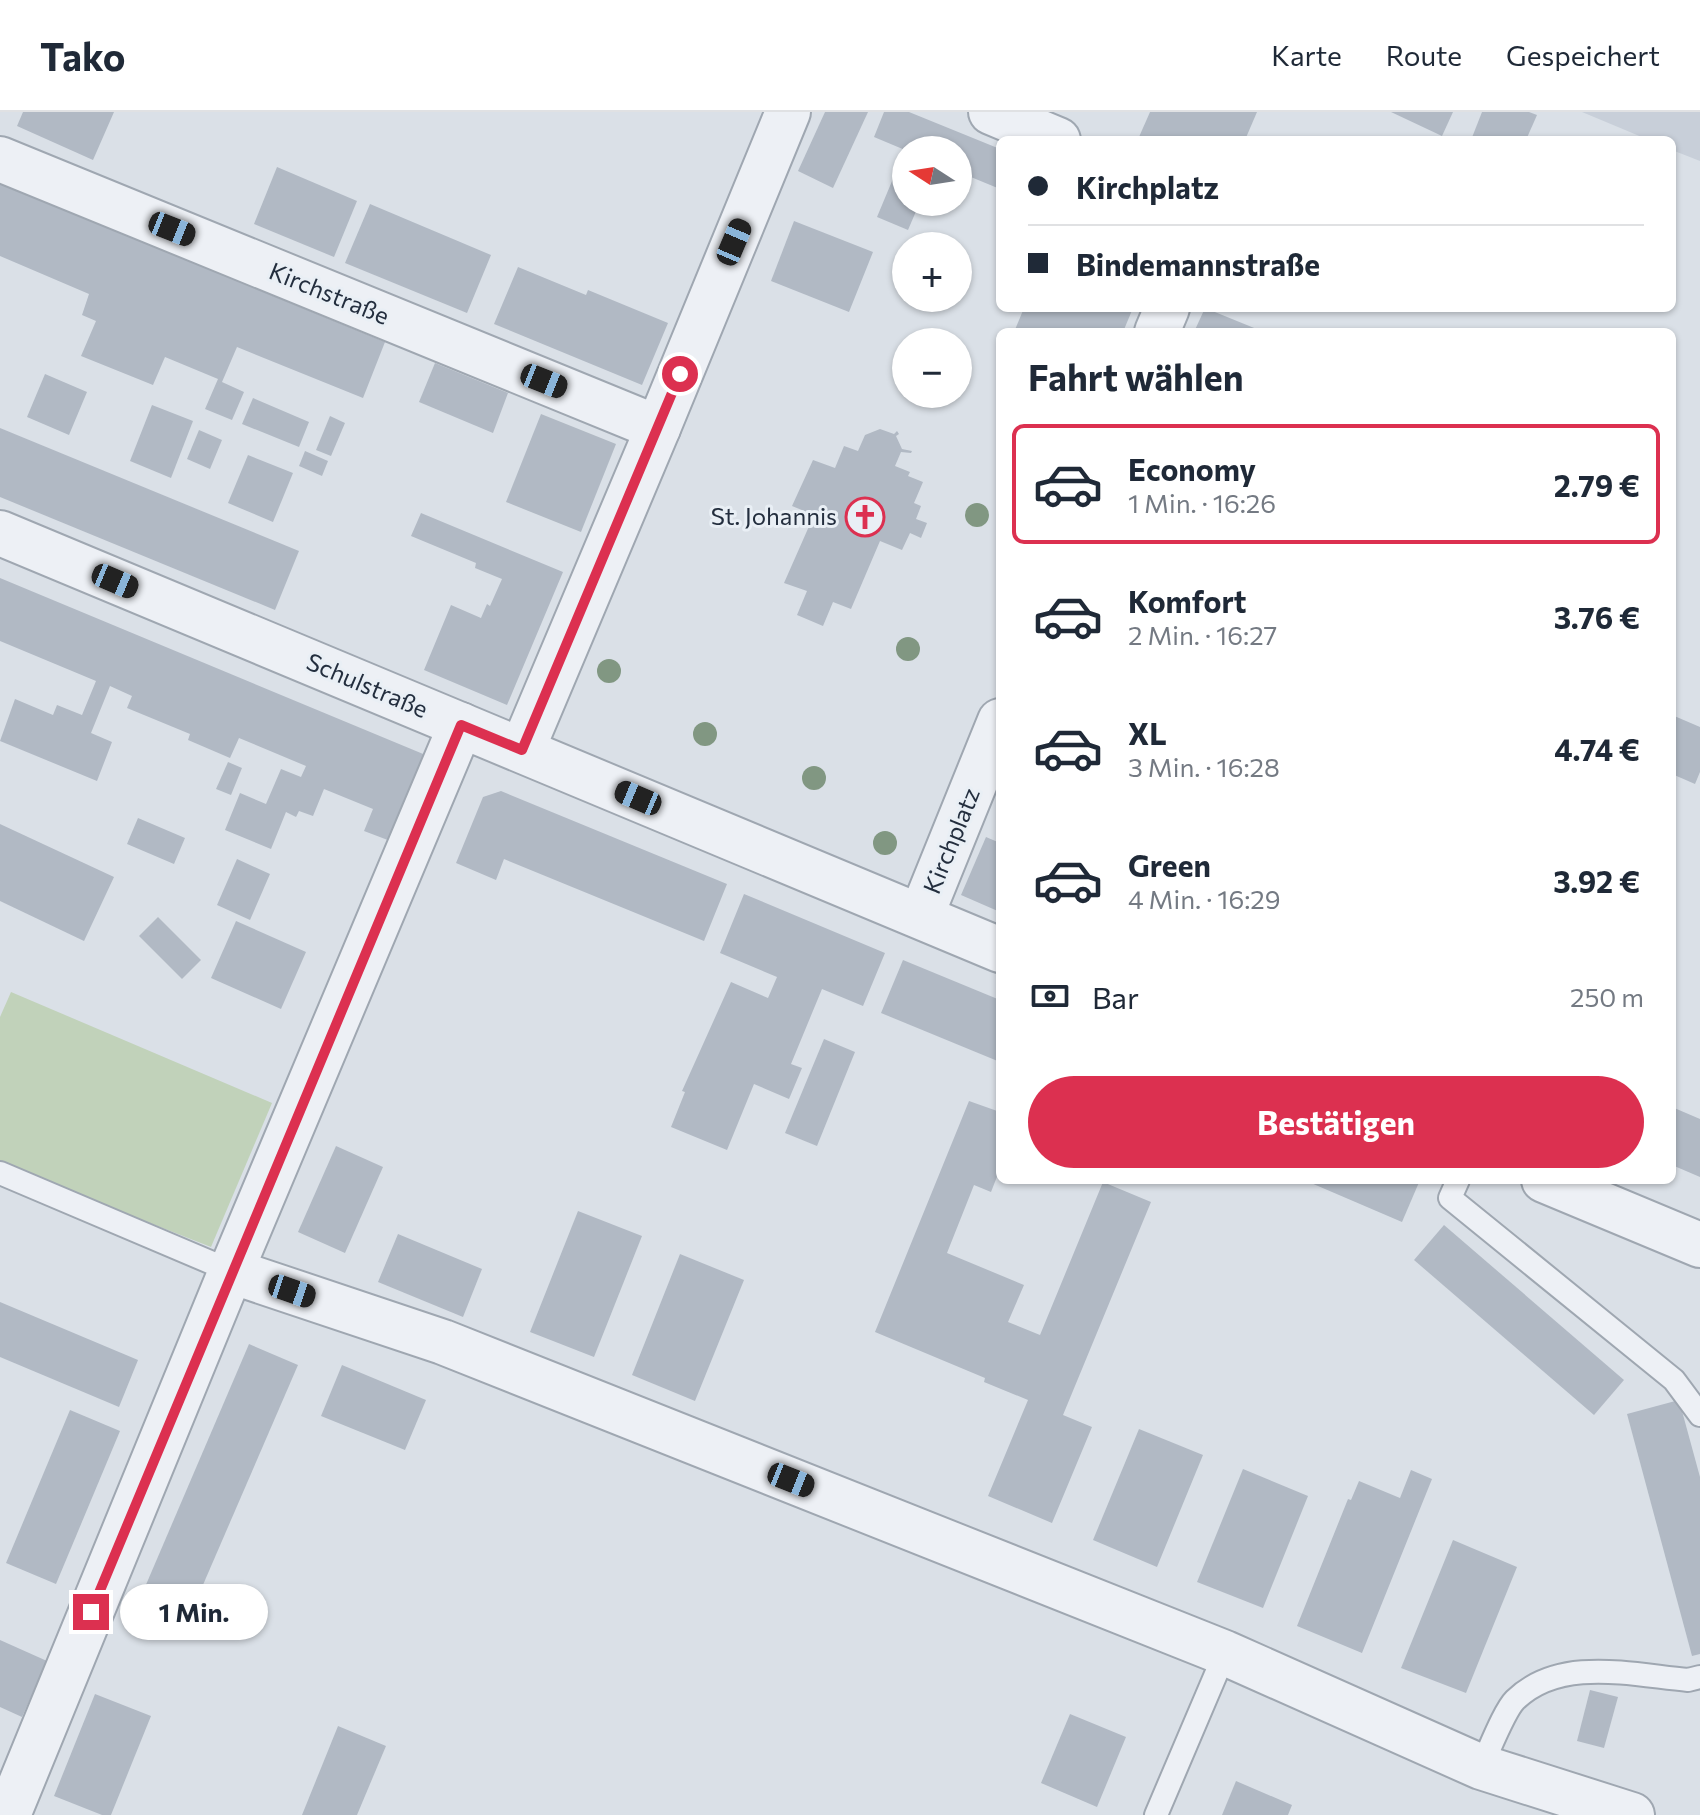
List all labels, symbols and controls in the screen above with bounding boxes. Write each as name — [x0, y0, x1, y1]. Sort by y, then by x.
text: Tako — [40, 32, 125, 79]
text: Karte — [1271, 38, 1342, 72]
text: Route — [1386, 38, 1462, 72]
text: Gespeichert — [1506, 38, 1660, 72]
north arrow — [892, 136, 972, 216]
map controls — [892, 136, 972, 408]
text: Kirchplatz — [1076, 168, 1219, 205]
car — [145, 209, 199, 249]
car — [714, 215, 754, 269]
button: + — [892, 232, 972, 312]
text: Bindemannstraße — [1076, 245, 1320, 282]
street label: Kirchstraße — [265, 255, 394, 330]
button: − — [892, 328, 972, 408]
text: Fahrt wählen — [1028, 354, 1244, 398]
route start — [662, 356, 698, 392]
car — [517, 361, 571, 401]
icon: car — [1032, 448, 1104, 520]
text: Economy — [1128, 450, 1256, 487]
text: 2.79 € — [1554, 466, 1640, 503]
text: 1 Min. · 16:26 — [1128, 487, 1276, 518]
church icon: St. Johannis — [844, 496, 886, 538]
place label: St. Johannis — [711, 501, 837, 530]
car — [88, 561, 142, 601]
icon: car — [1032, 580, 1104, 652]
text: Komfort — [1128, 582, 1247, 619]
text: 3.76 € — [1554, 598, 1640, 635]
text: 2 Min. · 16:27 — [1128, 619, 1277, 650]
street label: Schulstraße — [303, 646, 433, 723]
icon: car — [1032, 712, 1104, 784]
text: XL — [1128, 714, 1167, 751]
text: 4.74 € — [1554, 730, 1640, 767]
text: 3 Min. · 16:28 — [1128, 751, 1280, 782]
car — [611, 778, 665, 818]
street label: Kirchplatz — [916, 783, 985, 898]
icon: car — [1032, 844, 1104, 916]
text: Green — [1128, 846, 1211, 883]
text: 3.92 € — [1553, 862, 1640, 899]
text: 4 Min. · 16:29 — [1128, 883, 1280, 914]
icon: cash — [1028, 974, 1072, 1018]
text: Bar — [1092, 978, 1139, 1015]
text: 250 m — [1570, 981, 1644, 1012]
button: Bestätigen — [1028, 1076, 1644, 1168]
car — [265, 1272, 319, 1310]
car — [764, 1460, 818, 1500]
callout: 1 Min. — [119, 1584, 267, 1640]
route end — [73, 1594, 109, 1630]
text: 1 Min. — [159, 1596, 229, 1627]

